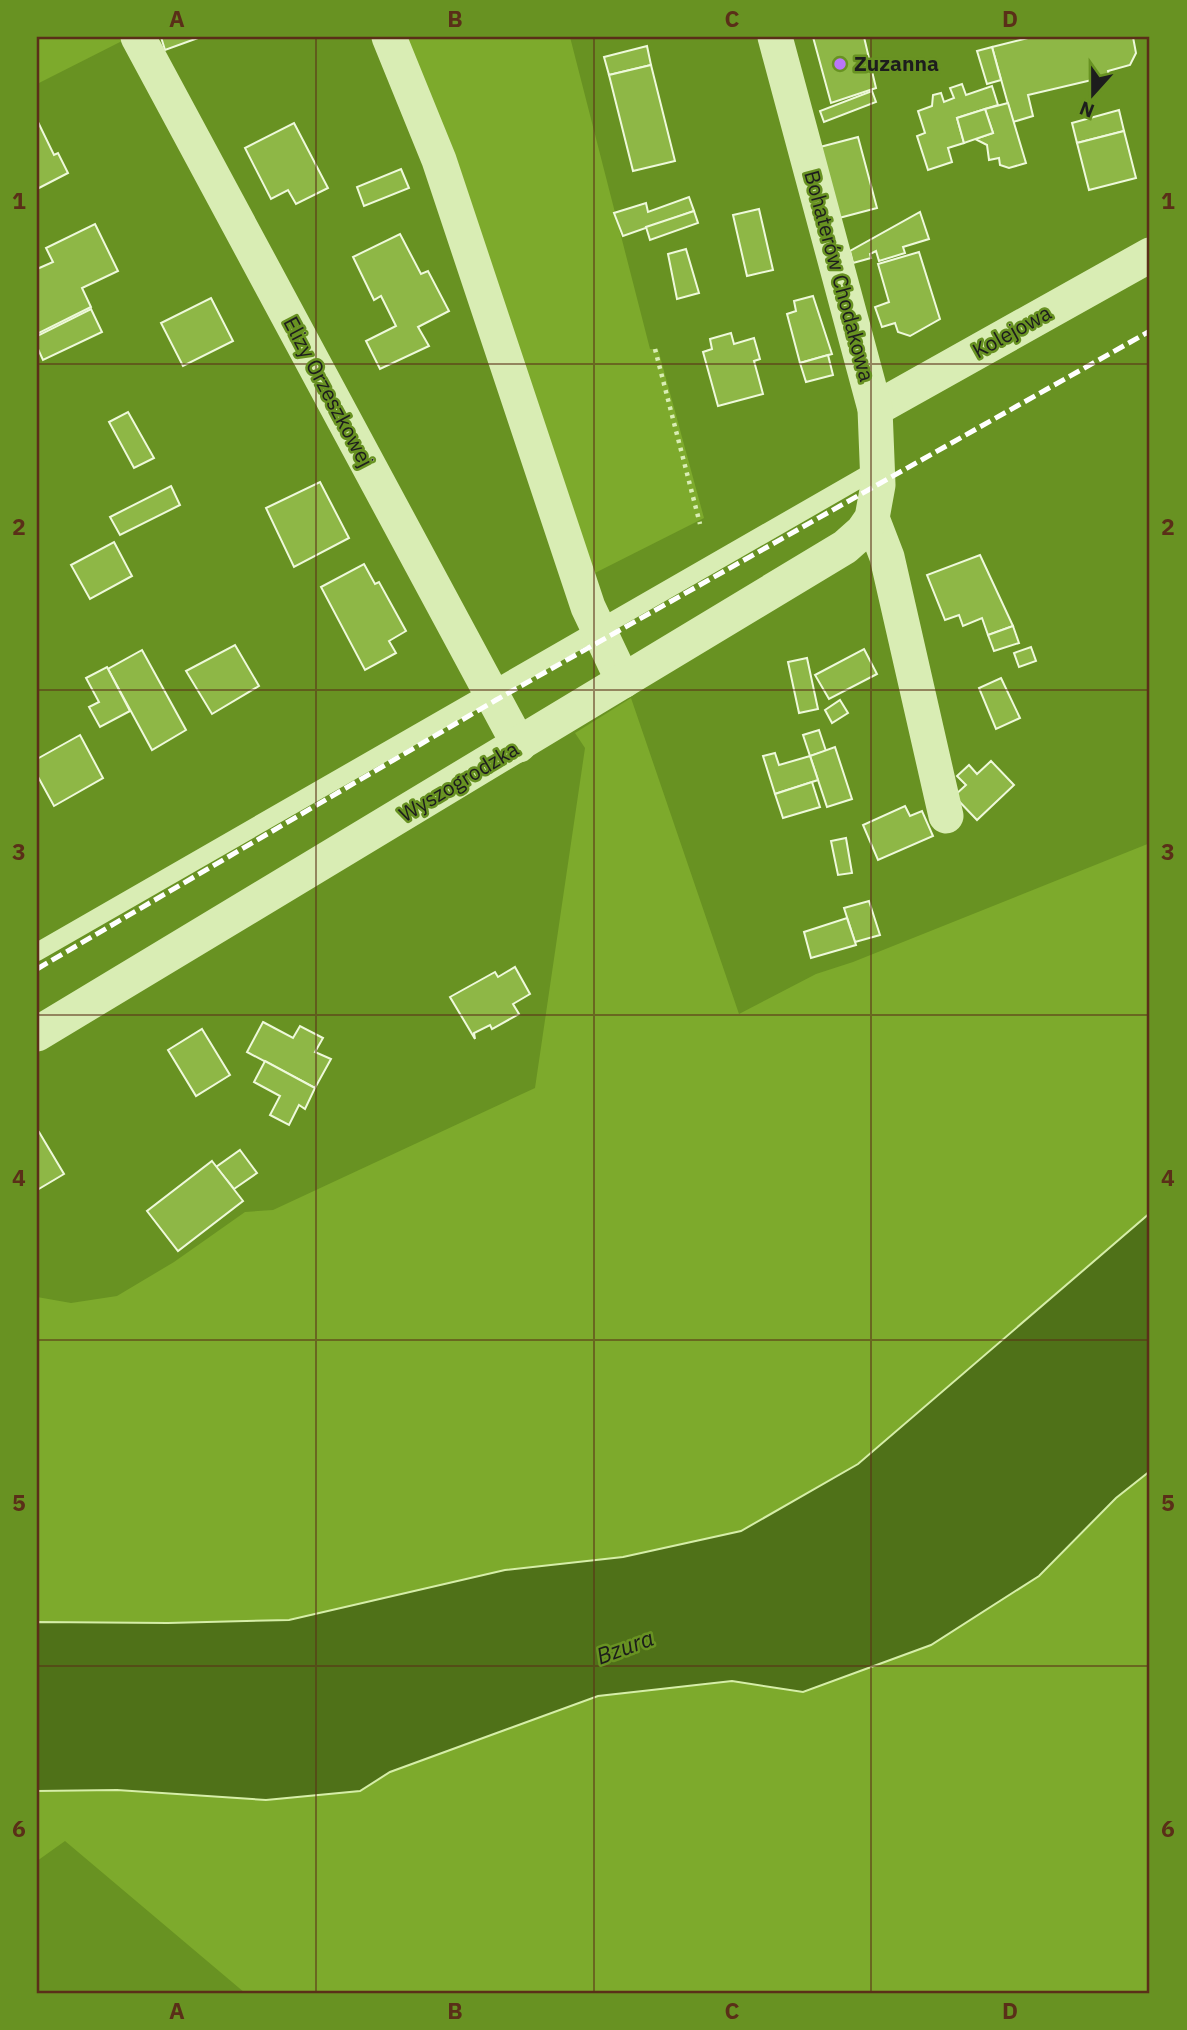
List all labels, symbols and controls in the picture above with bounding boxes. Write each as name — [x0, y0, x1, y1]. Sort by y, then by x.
text: A — [169, 3, 185, 33]
text: B — [447, 3, 463, 33]
text: C — [725, 3, 740, 33]
text: D — [1002, 3, 1018, 33]
place label: Zuzanna — [854, 49, 939, 77]
marker: Zuzanna — [832, 56, 848, 72]
north arrow — [1058, 60, 1128, 130]
text: N — [1076, 96, 1098, 124]
street label: Bohaterów Chodakowa — [798, 167, 882, 384]
text: 1 — [12, 185, 26, 215]
text: 1 — [1161, 185, 1175, 215]
street label: Kolejowa — [967, 298, 1056, 364]
street label: Elizy Orzeszkowej — [277, 311, 380, 472]
text: 2 — [12, 511, 26, 541]
text: 2 — [1161, 511, 1175, 541]
street label: Wyszogrodzka — [393, 734, 524, 828]
text: 3 — [12, 836, 26, 866]
text: 3 — [1161, 836, 1175, 866]
text: 4 — [12, 1162, 26, 1192]
text: 4 — [1161, 1162, 1175, 1192]
text: 5 — [12, 1487, 26, 1517]
text: 5 — [1161, 1487, 1175, 1517]
water label: Bzura — [592, 1622, 658, 1670]
text: 6 — [12, 1813, 26, 1843]
text: 6 — [1161, 1813, 1175, 1843]
text: A — [169, 1995, 185, 2025]
text: B — [447, 1995, 463, 2025]
text: C — [725, 1995, 740, 2025]
text: D — [1002, 1995, 1018, 2025]

